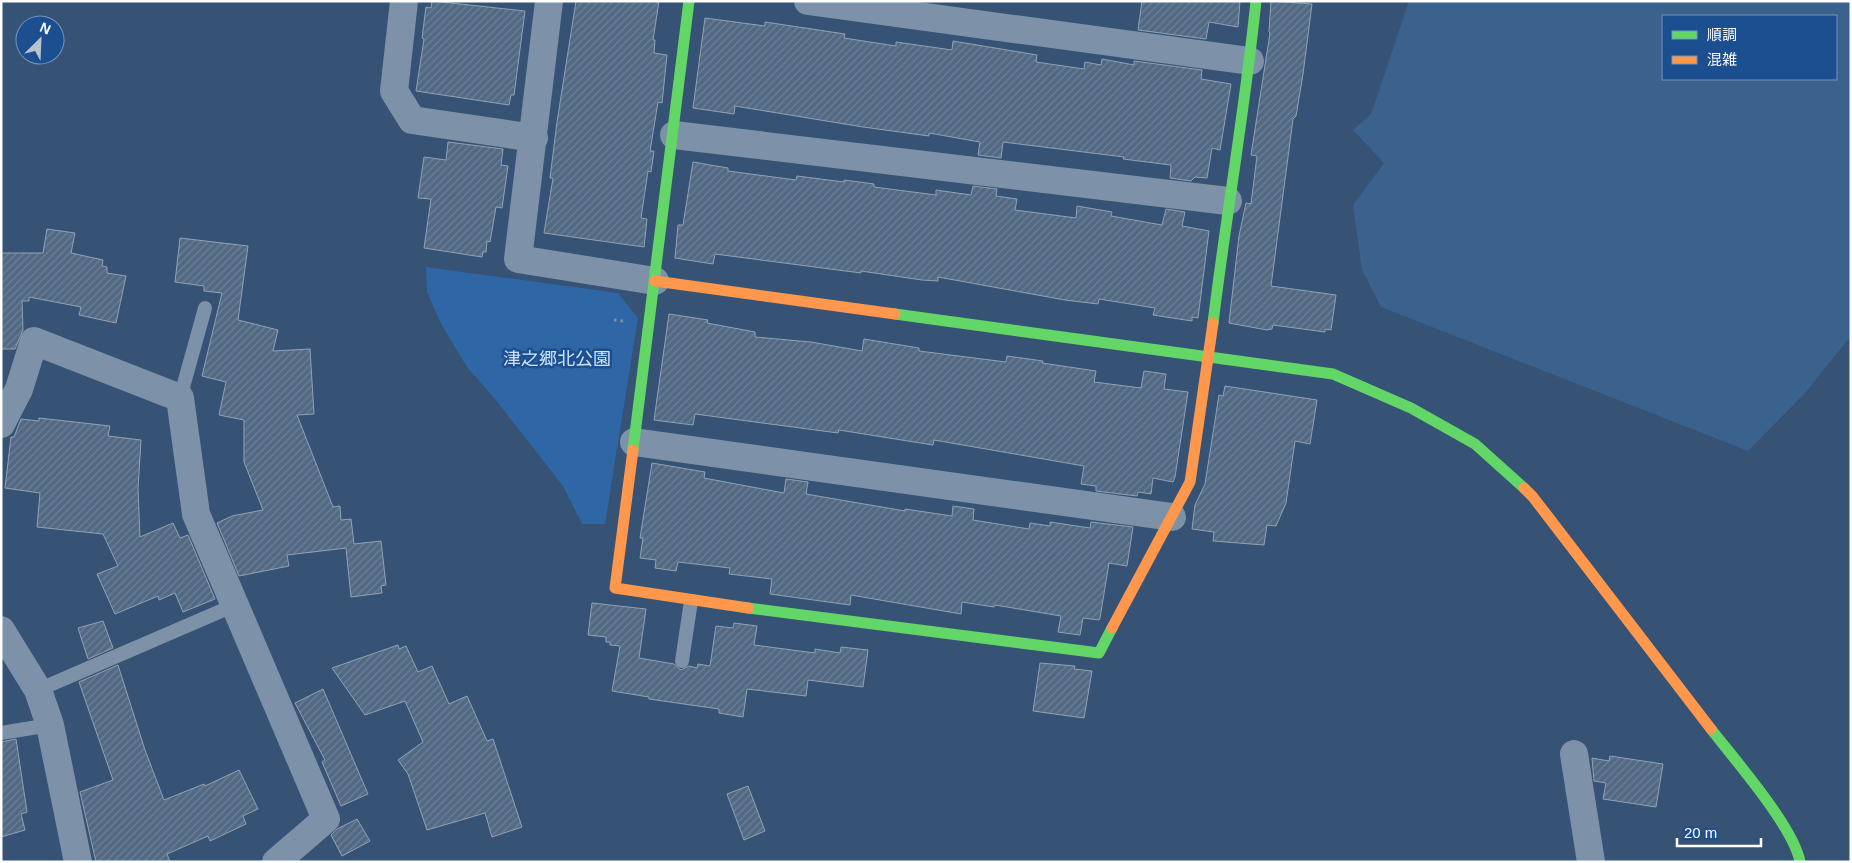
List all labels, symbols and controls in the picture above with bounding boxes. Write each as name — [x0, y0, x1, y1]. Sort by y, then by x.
north arrow — [15, 15, 65, 65]
legend — [1662, 15, 1837, 80]
text: N — [37, 19, 53, 37]
text: 順調 — [1707, 26, 1737, 43]
text: 混雑 — [1707, 51, 1737, 68]
park label: 津之郷北公園 — [503, 349, 611, 369]
scale bar — [1677, 816, 1761, 848]
text: 20 m — [1684, 824, 1717, 841]

